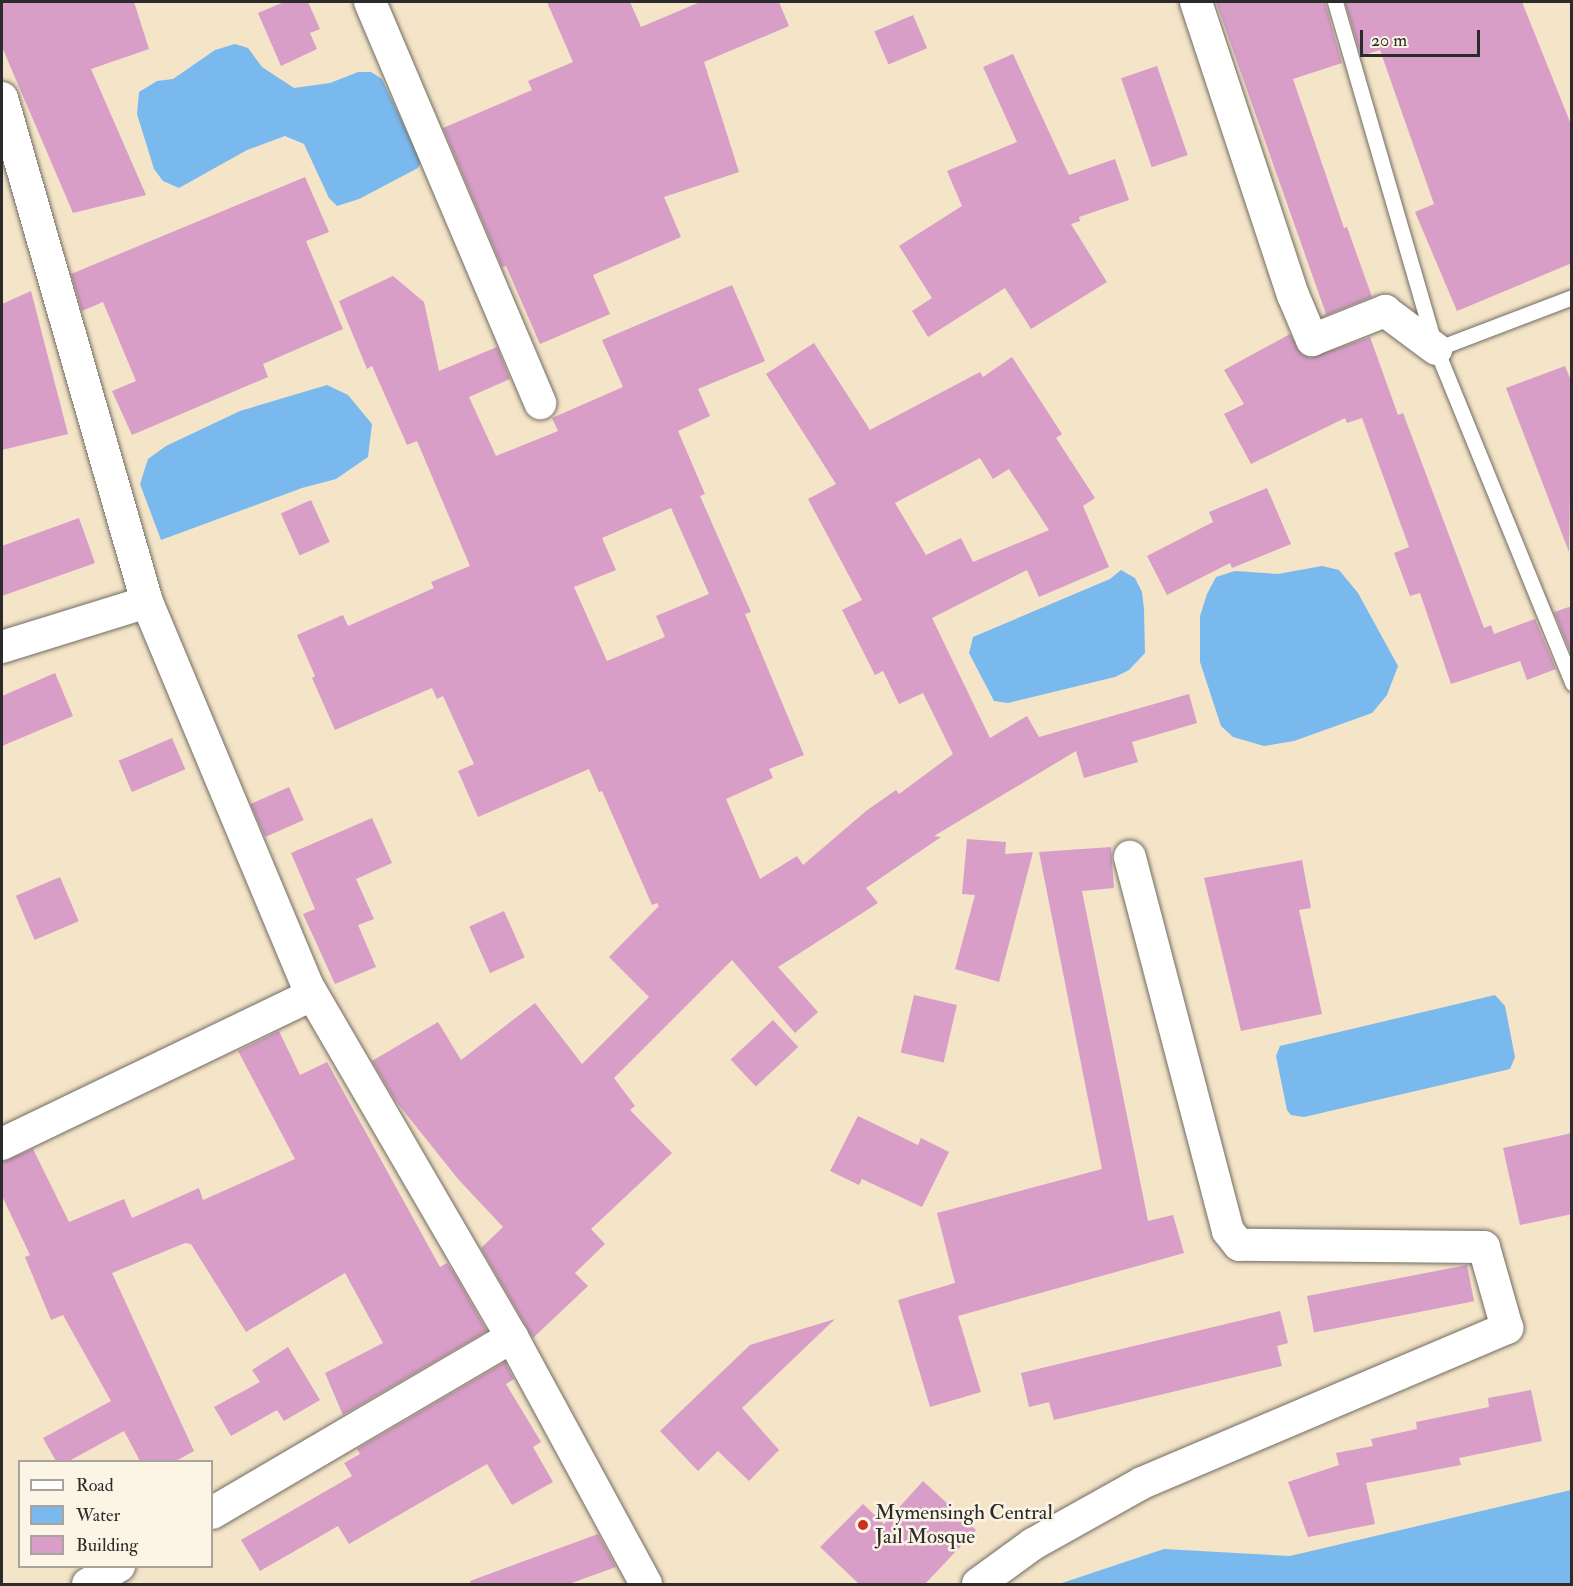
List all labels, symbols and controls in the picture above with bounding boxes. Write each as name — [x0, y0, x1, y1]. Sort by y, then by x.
scale bar — [1363, 18, 1483, 56]
text: 20 m — [1371, 29, 1407, 52]
legend — [18, 1460, 213, 1568]
text: Road — [76, 1474, 114, 1497]
place label: Mymensingh Central Jail Mosque — [875, 1500, 1053, 1550]
text: Water — [76, 1504, 120, 1527]
marker: Mymensingh Central Jail Mosque — [856, 1518, 870, 1532]
text: Building — [76, 1534, 138, 1557]

